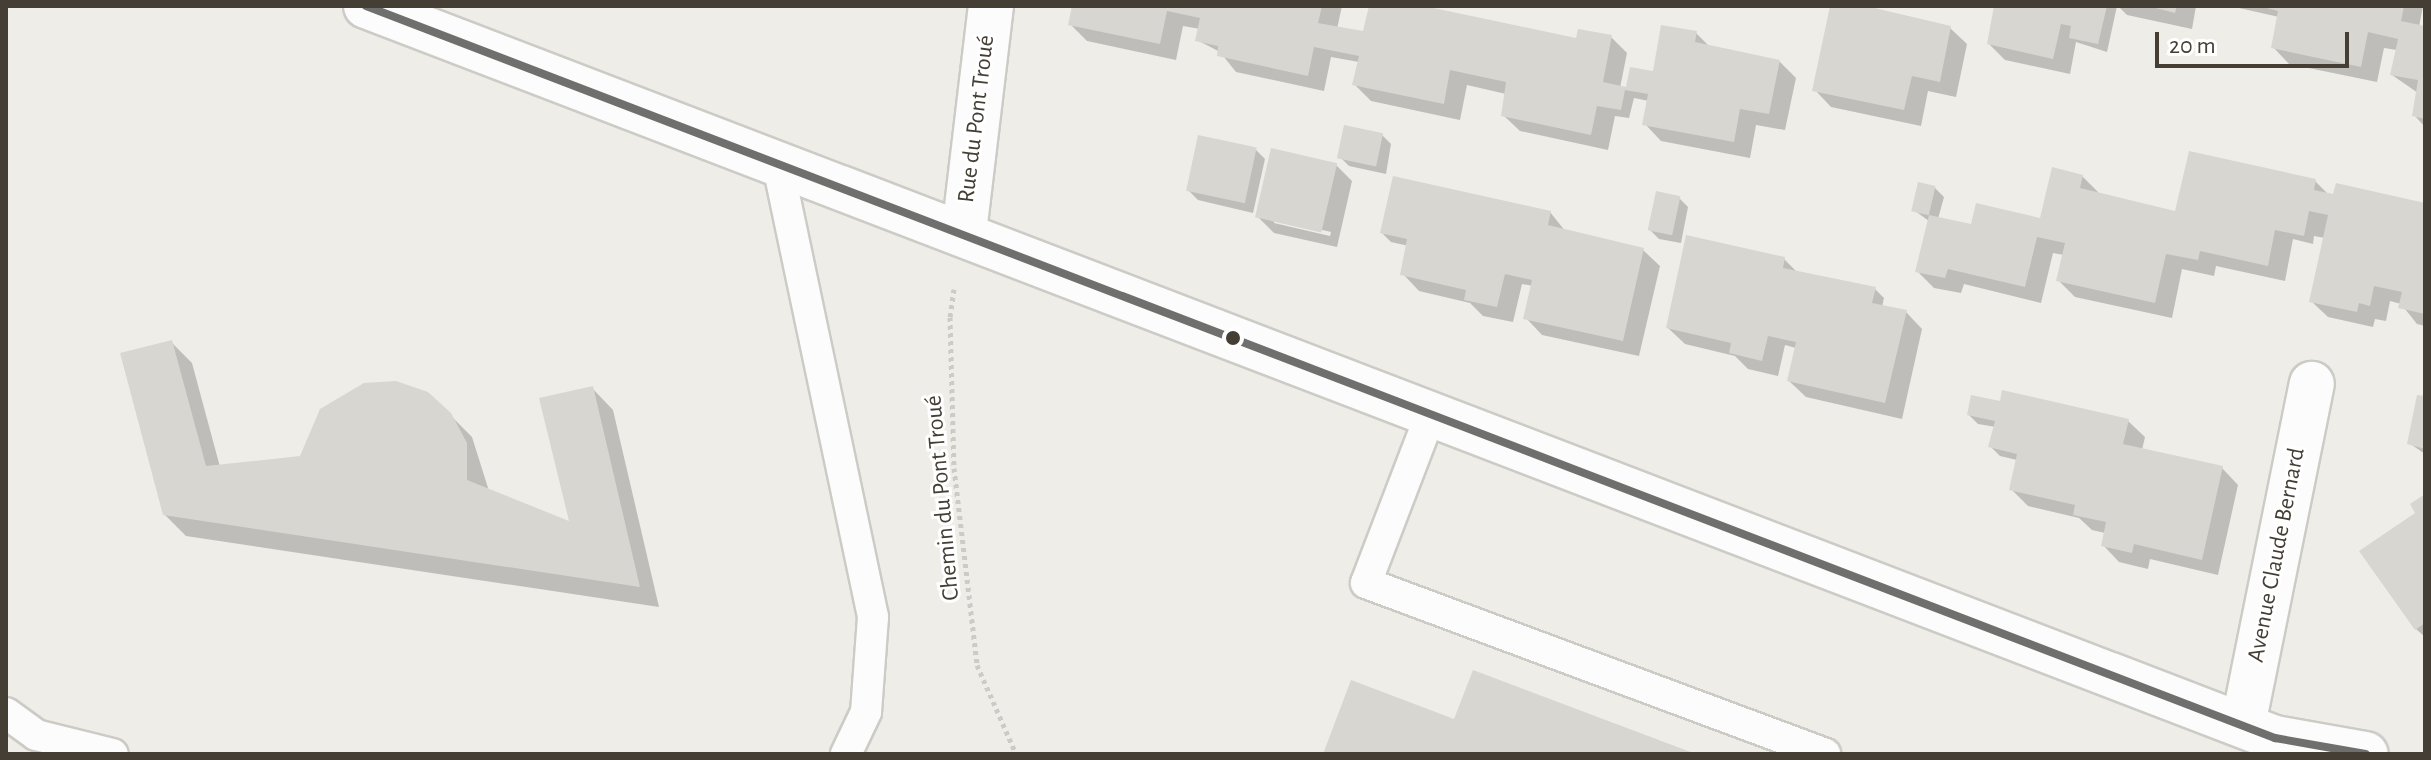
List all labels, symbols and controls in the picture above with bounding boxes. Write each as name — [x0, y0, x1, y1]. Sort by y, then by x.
scale bar — [2159, 16, 2353, 66]
street label: Rue du Pont Troué — [952, 34, 1002, 204]
text: 20 m — [2169, 34, 2216, 58]
unlabelled marker — [1225, 330, 1241, 346]
street label: Chemin du Pont Troué — [920, 394, 966, 602]
street label: Avenue Claude Bernard — [2242, 445, 2312, 665]

